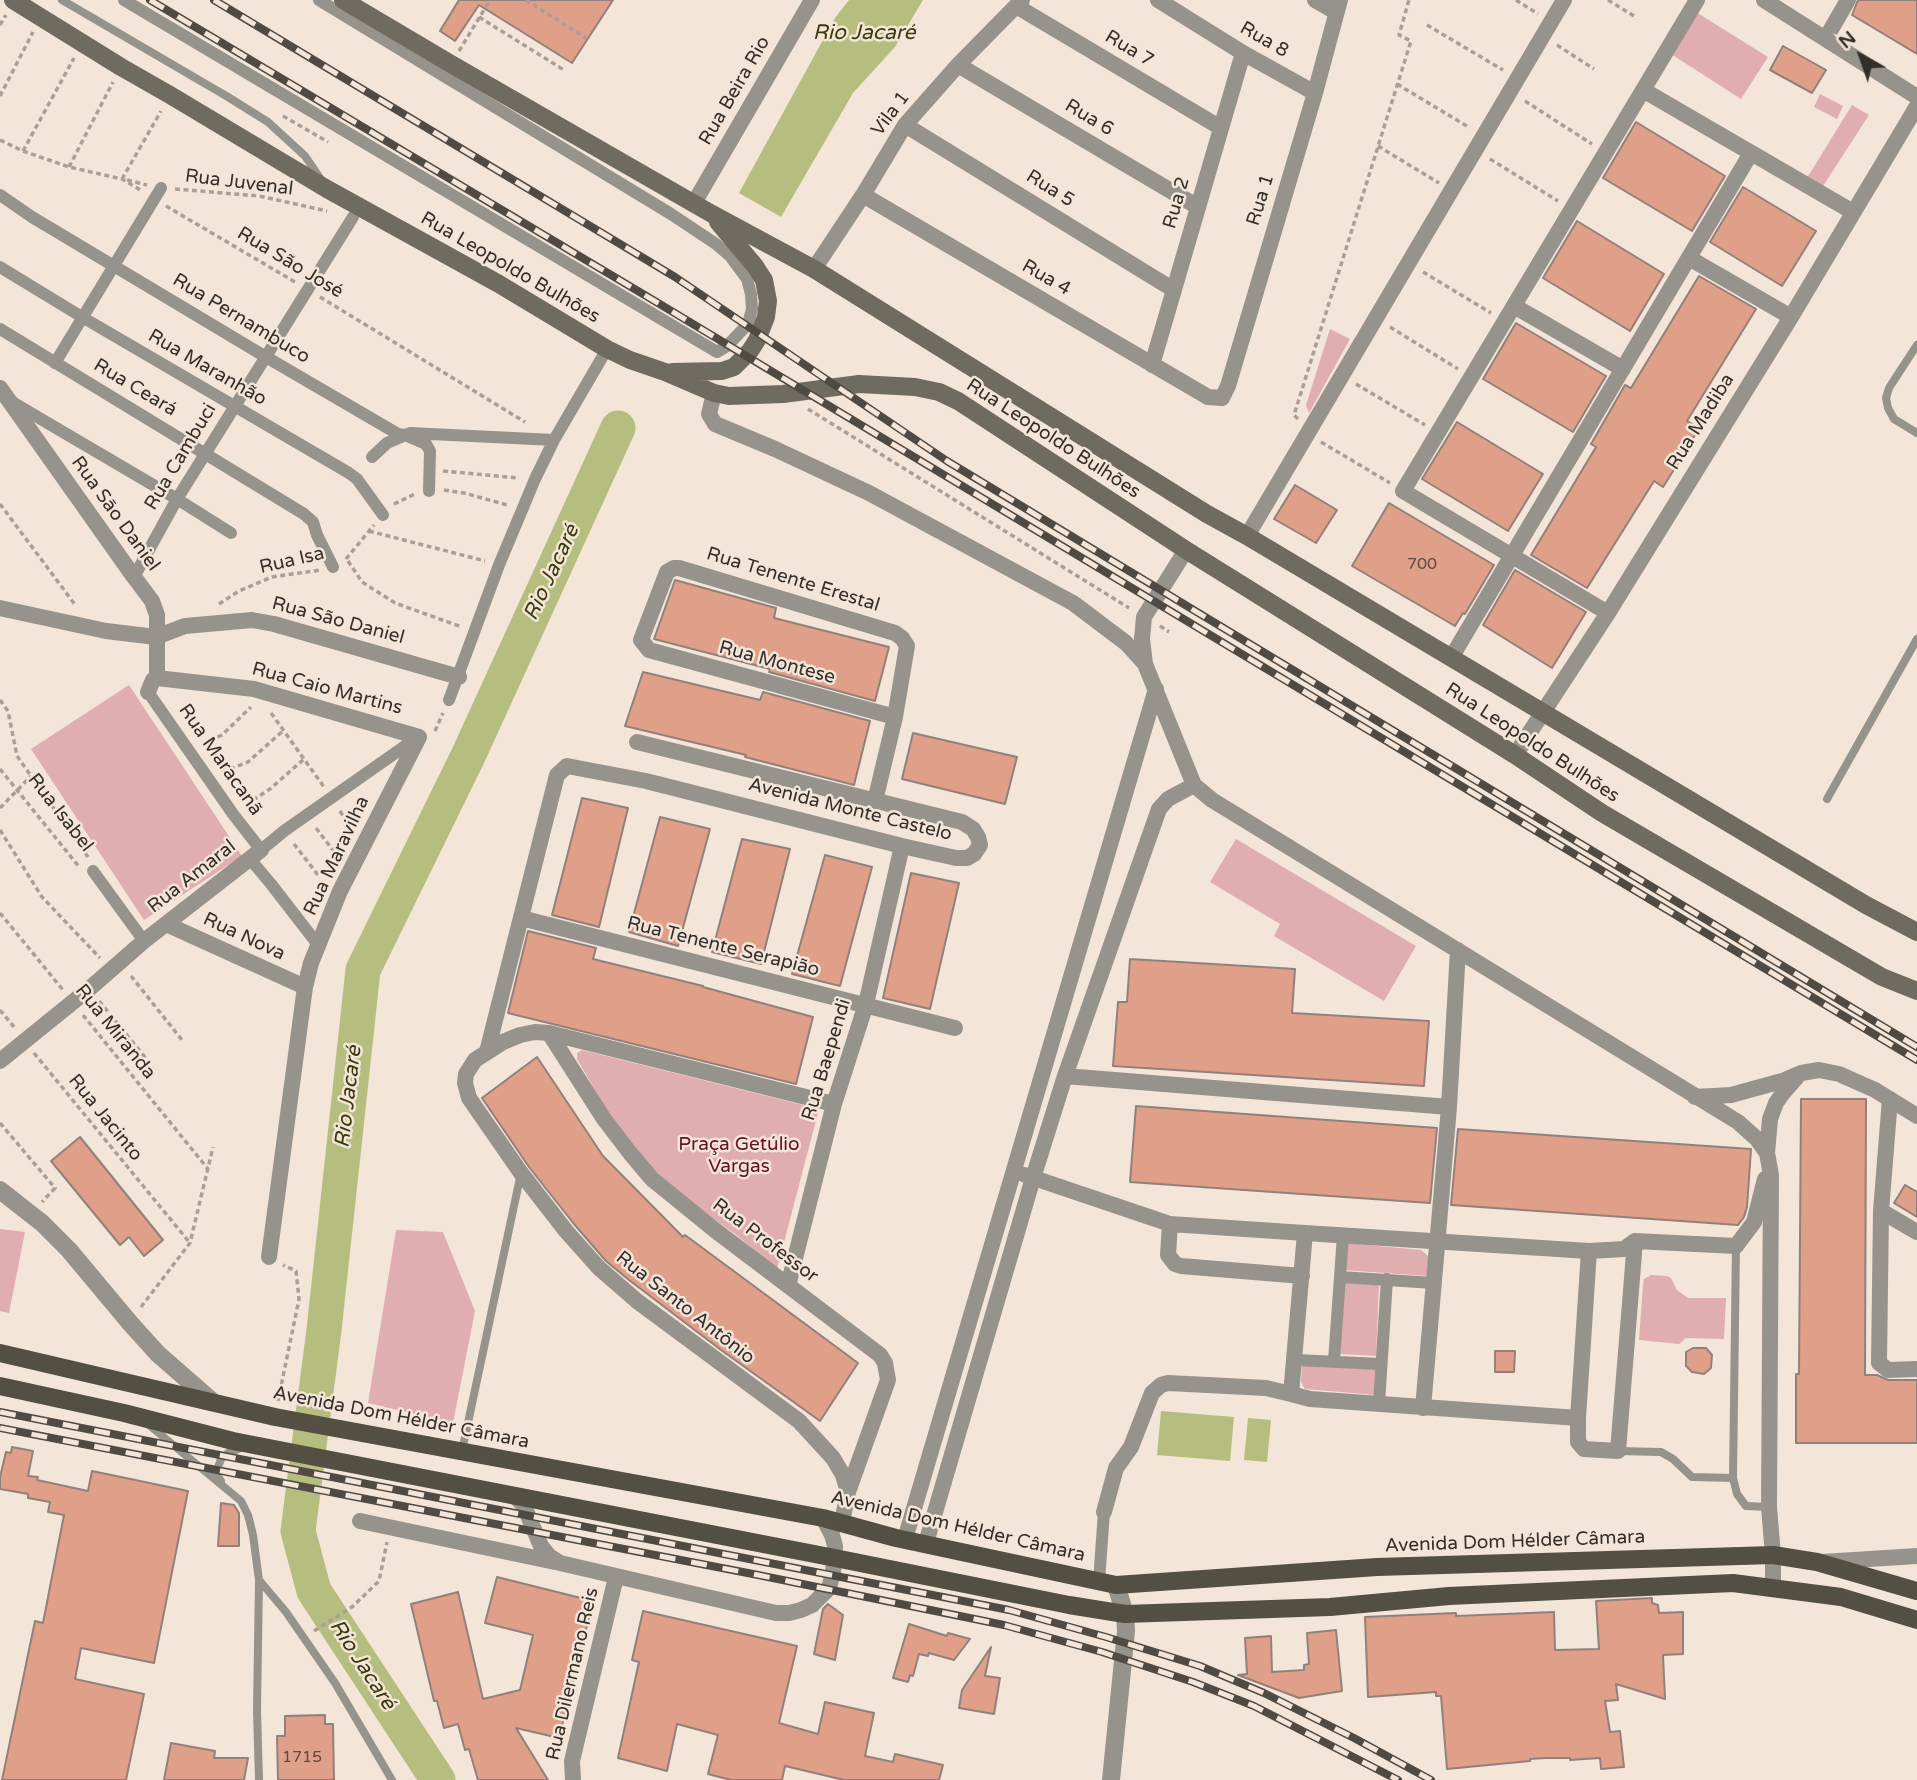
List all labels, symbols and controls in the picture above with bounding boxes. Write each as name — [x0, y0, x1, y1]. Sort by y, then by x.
street label: Rua 8 — [1236, 17, 1292, 63]
water label: Rio Jacaré — [813, 20, 915, 46]
north arrow — [1826, 21, 1896, 91]
street label: Rua 7 — [1101, 26, 1157, 72]
text: N — [1835, 27, 1860, 53]
street label: Rua Beira Rio — [695, 32, 775, 150]
street label: Vila 1 — [867, 87, 915, 141]
street label: Rua 6 — [1061, 95, 1117, 141]
street label: Rua Juvenal — [184, 165, 294, 201]
street label: Rua 5 — [1022, 165, 1078, 213]
street label: Rua 1 — [1242, 171, 1280, 229]
street label: Rua 2 — [1159, 175, 1195, 231]
street label: Rua Leopoldo Bulhões — [416, 207, 604, 329]
street label: Rua São José — [233, 222, 347, 304]
street label: Rua 4 — [1018, 255, 1074, 301]
street label: Rua Pernambuco — [168, 269, 314, 369]
street label: Rua Maranhão — [144, 325, 270, 411]
street label: Rua Ceará — [89, 354, 181, 422]
street label: Rua Madiba — [1662, 370, 1740, 474]
street label: Rua Leopoldo Bulhões — [962, 374, 1144, 504]
street label: Rua Cambuci — [140, 400, 222, 514]
street label: Rua Sāo Daniel — [66, 452, 164, 576]
water label: Rio Jacaré — [519, 521, 585, 625]
street label: Rua Isa — [257, 543, 327, 579]
street label: Rua Tenente Erestal — [704, 543, 882, 617]
house number: 700 — [1407, 555, 1437, 575]
street label: Rua São Daniel — [269, 592, 407, 650]
street label: Rua Montese — [716, 637, 838, 689]
street label: Rua Caio Martins — [249, 658, 405, 720]
street label: Rua Leopoldo Bulhões — [1441, 678, 1623, 808]
street label: Rua Maracanã — [173, 700, 267, 820]
street label: Rua Isabel — [22, 769, 98, 857]
street label: Avenida Monte Castelo — [746, 774, 954, 846]
street label: Rua Maravilha — [299, 793, 375, 919]
street label: Rua Amaral — [143, 836, 241, 918]
street label: Rua Nova — [199, 908, 289, 966]
street label: Rua Tenente Serapião — [624, 912, 822, 982]
street label: Rua Miranda — [70, 980, 160, 1084]
street label: Rua Baependi — [798, 996, 856, 1124]
water label: Rio Jacaré — [330, 1045, 368, 1149]
street label: Rua Jacinto — [63, 1070, 147, 1166]
park label: Praça Getúlio Vargas — [678, 1134, 800, 1178]
street label: Rua Professor — [708, 1194, 822, 1288]
street label: Rua Santo Antônio — [611, 1247, 759, 1369]
street label: Avenida Dom Hélder Câmara — [271, 1382, 531, 1454]
street label: Avenida Dom Hélder Câmara — [829, 1487, 1087, 1567]
street label: Avenida Dom Hélder Câmara — [1384, 1526, 1646, 1558]
street label: Rua Dilermano Reis — [542, 1585, 604, 1763]
water label: Rio Jacaré — [323, 1615, 401, 1715]
house number: 1715 — [282, 1748, 322, 1768]

